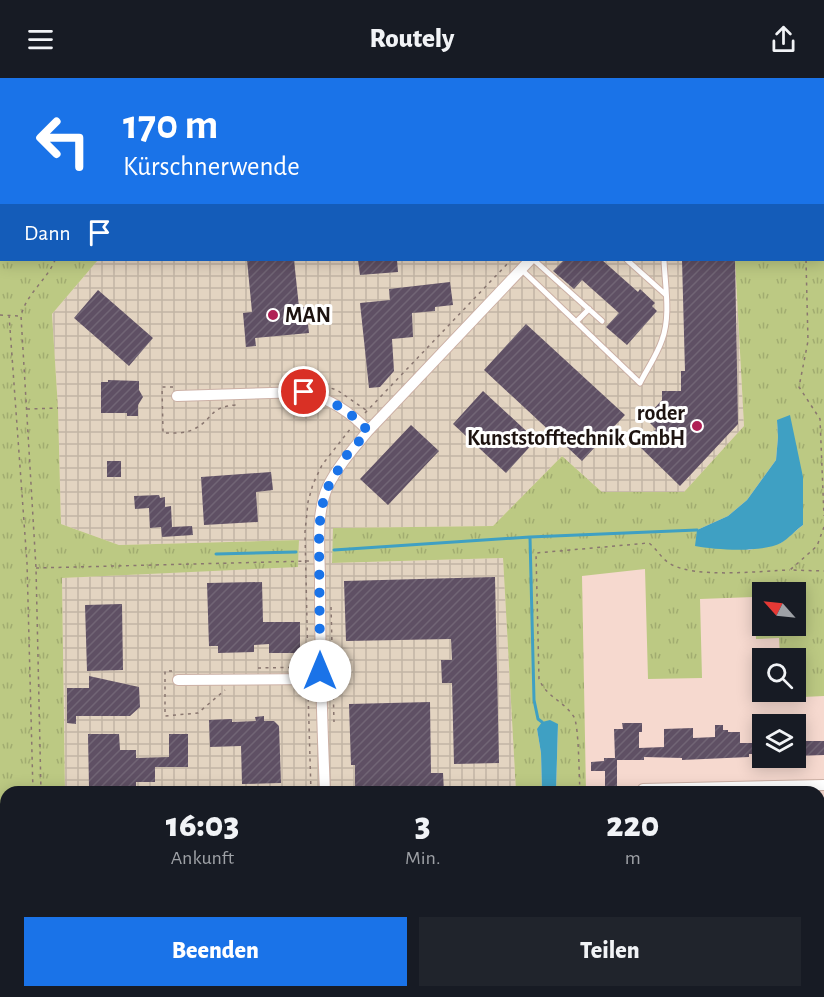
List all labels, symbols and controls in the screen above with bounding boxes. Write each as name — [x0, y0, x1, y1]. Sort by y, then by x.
icon: menu — [24, 23, 57, 56]
icon: share — [767, 23, 800, 56]
text: Routely — [370, 25, 454, 52]
icon: left — [24, 102, 102, 180]
text: 170 m — [123, 104, 218, 146]
text: Kürschnerwende — [123, 153, 300, 180]
icon: arrive — [83, 216, 116, 249]
text: Dann — [24, 222, 71, 244]
place label: MAN — [285, 304, 331, 326]
marker: MAN — [266, 308, 280, 322]
pin — [278, 366, 329, 417]
icon: arrive — [287, 375, 320, 408]
place label: roder Kunststofftechnik GmbH — [467, 402, 685, 449]
marker: roder Kunststofftechnik GmbH — [690, 419, 704, 433]
north arrow — [752, 582, 806, 636]
map controls — [752, 582, 806, 768]
position arrow — [288, 639, 352, 703]
button: search — [752, 648, 806, 702]
button: layers — [752, 714, 806, 768]
text: 16:03 — [166, 807, 239, 843]
text: 3 — [415, 807, 431, 843]
text: 220 — [606, 807, 659, 843]
text: Ankunft — [171, 848, 234, 868]
text: Min. — [405, 848, 440, 868]
text: m — [625, 848, 641, 868]
button: Beenden — [24, 917, 407, 986]
button: Teilen — [419, 917, 801, 986]

